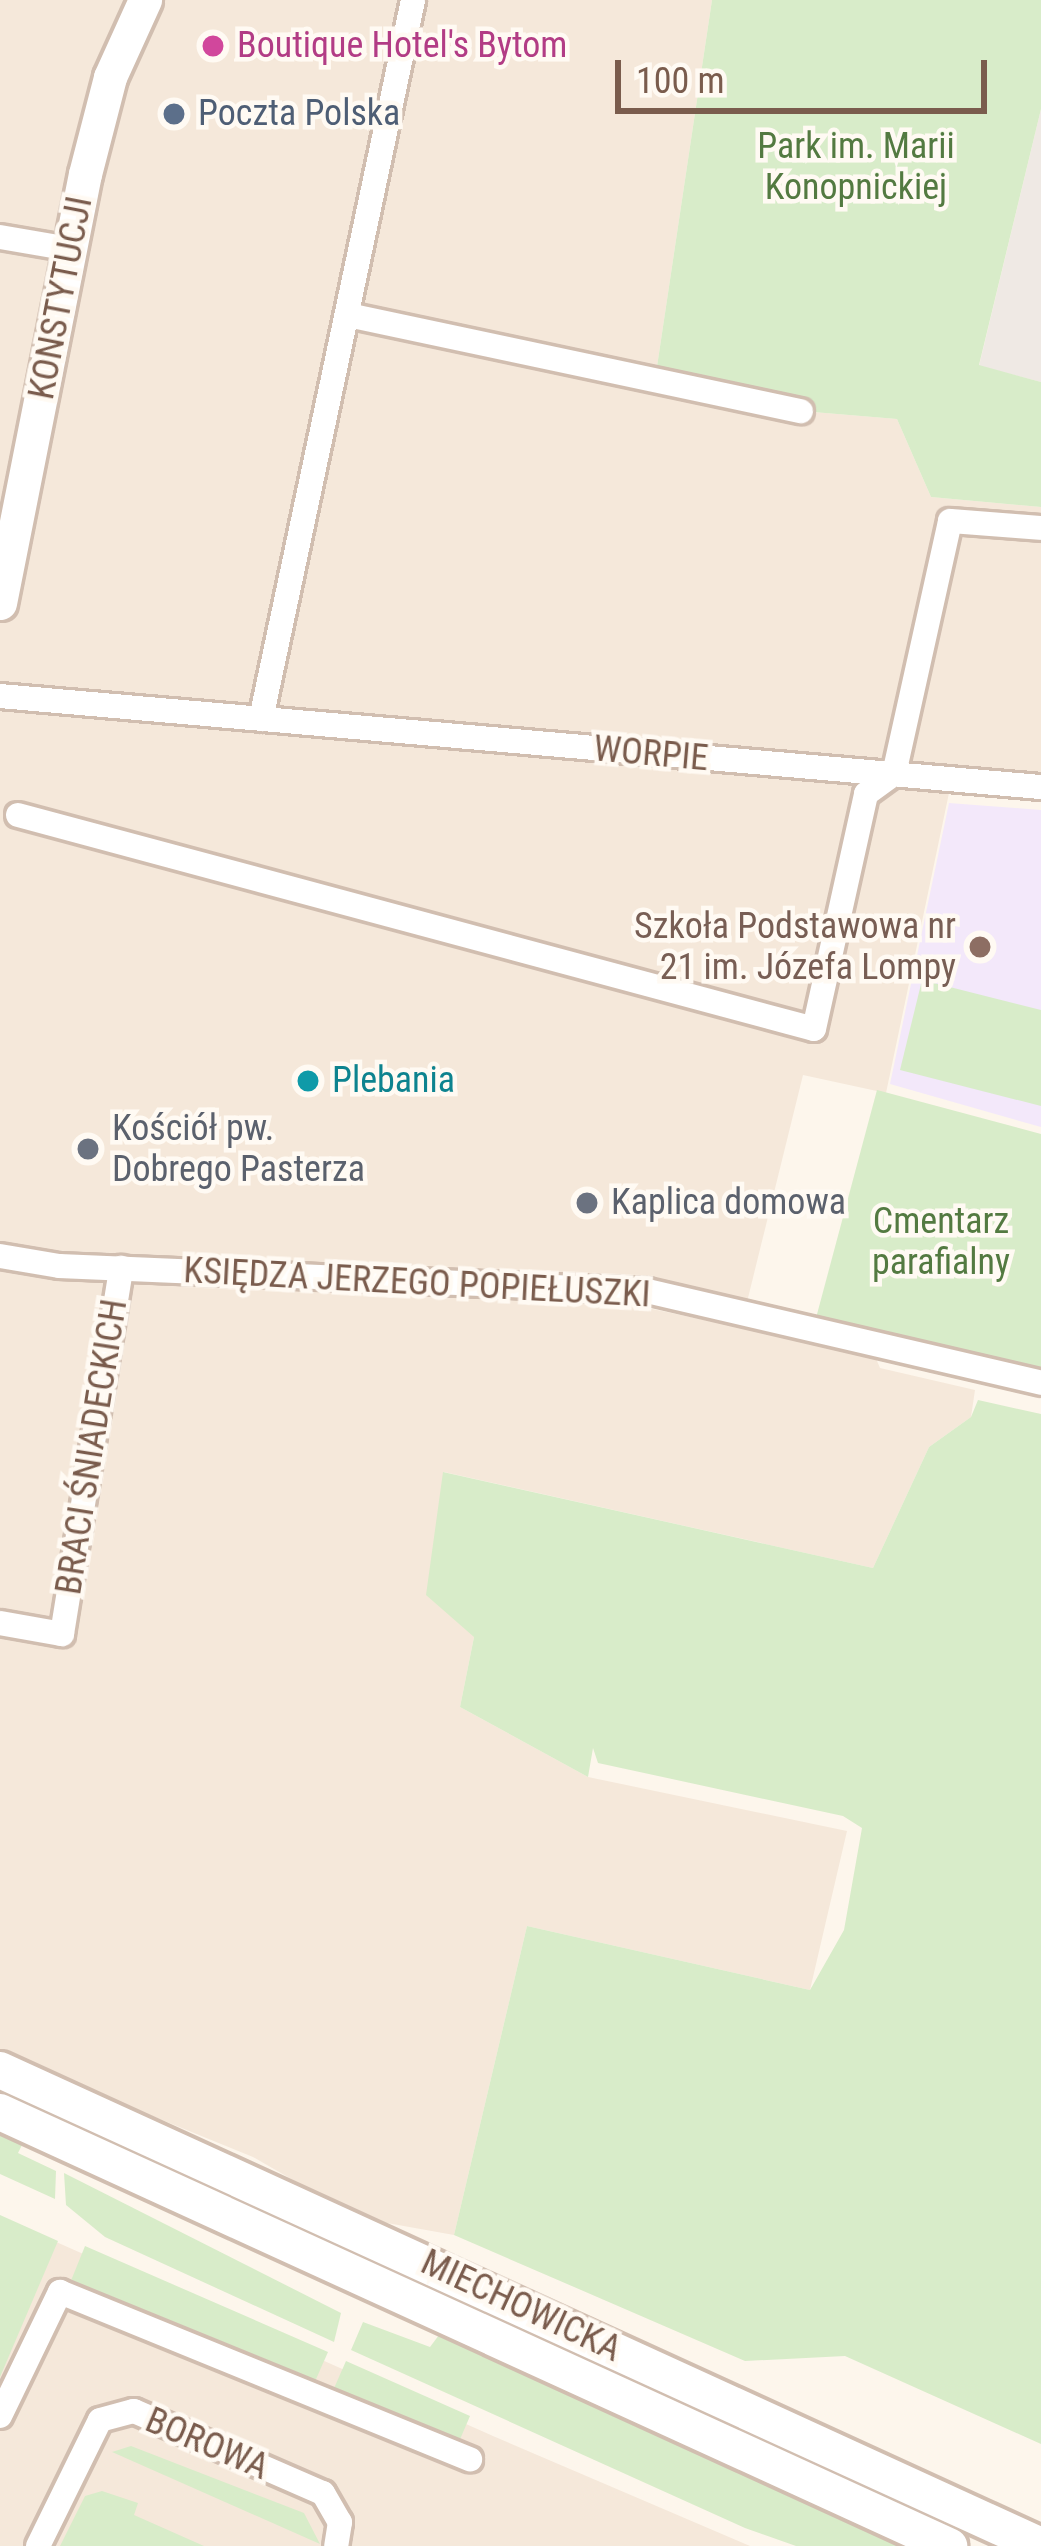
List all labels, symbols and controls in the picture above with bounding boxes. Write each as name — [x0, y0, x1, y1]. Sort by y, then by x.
place label: Boutique Hotel's Bytom — [237, 24, 567, 68]
marker: Boutique Hotel's Bytom — [200, 33, 226, 59]
scale bar — [621, 36, 993, 110]
text: 100 m — [636, 60, 725, 102]
place label: Poczta Polska — [198, 92, 400, 136]
marker: Poczta Polska — [161, 101, 187, 127]
park label: Park im. Marii Konopnickiej — [757, 124, 955, 209]
street label: KONSTYTUCJI — [20, 193, 102, 403]
street label: WORPIE — [592, 727, 710, 781]
place label: Szkoła Podstawowa nr 21 im. Józefa Lompy — [634, 904, 956, 989]
marker: Szkoła Podstawowa nr 21 im. Józefa Lompy — [967, 934, 993, 960]
place label: Plebania — [332, 1059, 455, 1103]
marker: Plebania — [295, 1068, 321, 1094]
place label: Kościół pw. Dobrego Pasterza — [112, 1106, 365, 1191]
marker: Kościół pw. Dobrego Pasterza — [75, 1136, 101, 1162]
place label: Kaplica domowa — [611, 1181, 846, 1225]
marker: Kaplica domowa — [574, 1190, 600, 1216]
park label: Cmentarz parafialny — [872, 1199, 1010, 1284]
street label: KSIĘDZA JERZEGO POPIEŁUSZKI — [182, 1249, 652, 1317]
street label: BRACI ŚNIADECKICH — [47, 1296, 137, 1598]
street label: MIECHOWICKA — [414, 2241, 628, 2371]
street label: BOROWA — [139, 2399, 275, 2489]

